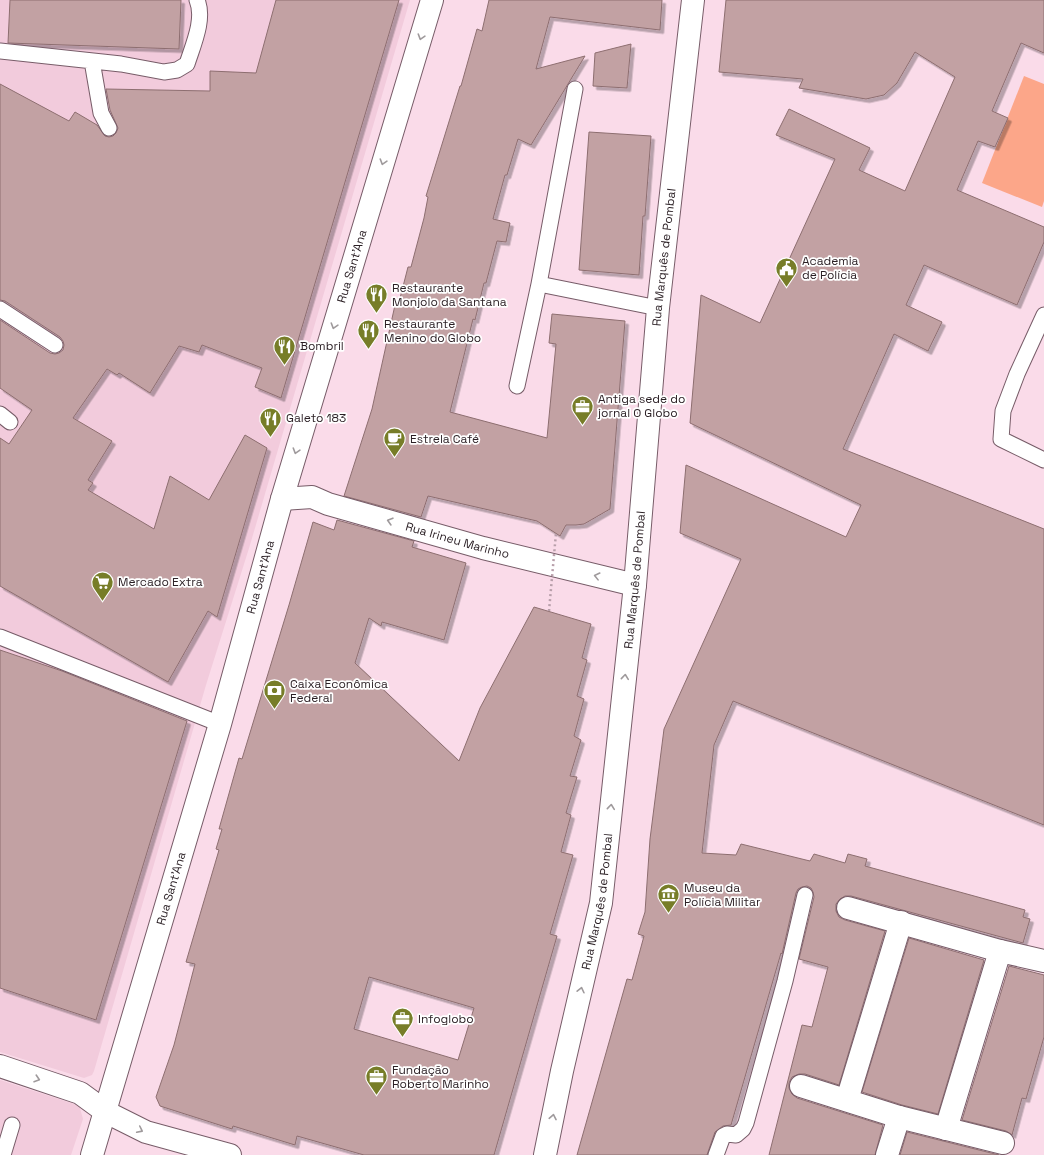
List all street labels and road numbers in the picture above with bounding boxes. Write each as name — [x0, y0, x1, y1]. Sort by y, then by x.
street label: Rua Marquês de Pombal — [649, 188, 680, 327]
street label: Rua Sant'Ana — [333, 228, 371, 305]
street label: Rua Marquês de Pombal — [620, 510, 649, 650]
street label: Rua Irineu Marinho — [404, 518, 511, 562]
street label: Rua Sant'Ana — [243, 538, 278, 616]
street label: Rua Marquês de Pombal — [578, 832, 616, 971]
street label: Rua Sant'Ana — [153, 850, 190, 927]

